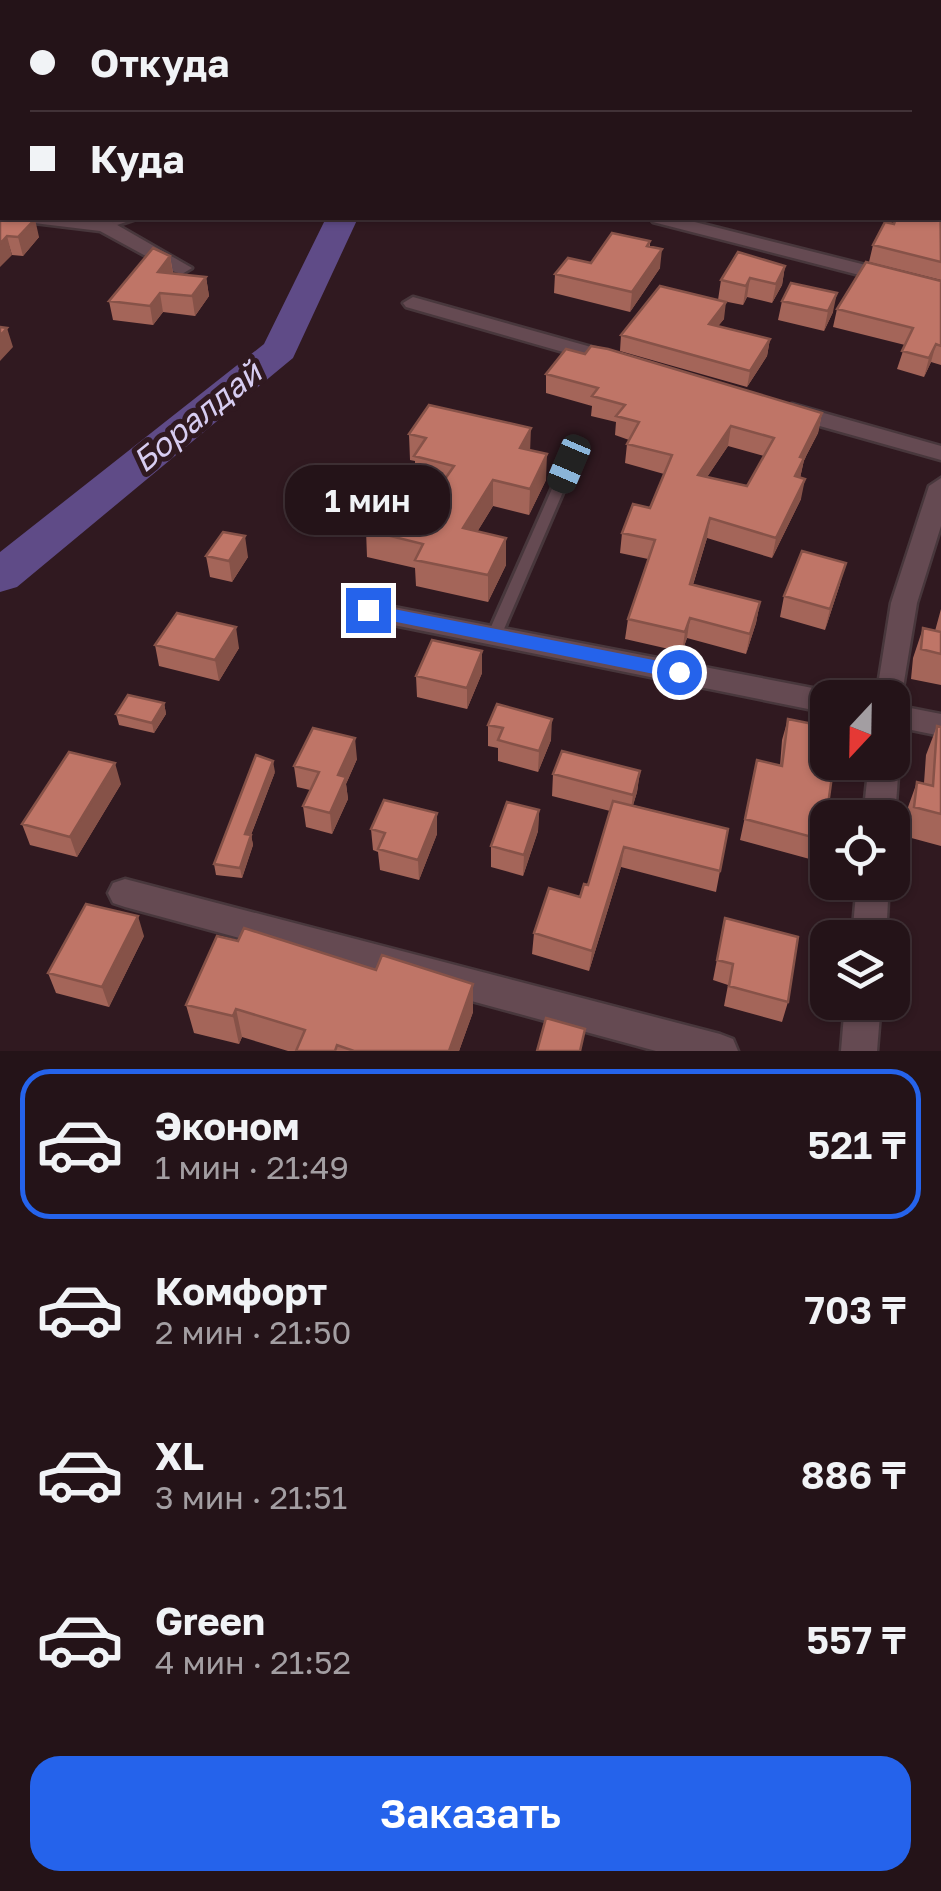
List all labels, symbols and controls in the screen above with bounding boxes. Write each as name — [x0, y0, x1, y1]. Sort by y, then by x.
text: Откуда — [90, 40, 229, 85]
text: Куда — [90, 136, 184, 181]
water label: Боралдай — [124, 351, 270, 480]
car — [543, 431, 595, 497]
callout: 1 мин — [286, 465, 450, 535]
text: 1 мин — [324, 481, 411, 519]
route end — [346, 588, 391, 633]
route start — [657, 650, 702, 695]
north arrow — [810, 680, 910, 780]
map controls — [810, 680, 910, 1020]
button: locate — [810, 800, 910, 900]
button: layers — [810, 920, 910, 1020]
icon: car — [35, 1099, 125, 1189]
text: Эконом — [155, 1103, 299, 1148]
text: 521 ₸ — [808, 1122, 906, 1167]
text: 1 мин · 21:49 — [155, 1148, 349, 1186]
icon: car — [35, 1264, 125, 1354]
text: Комфорт — [155, 1268, 327, 1313]
text: 703 ₸ — [804, 1287, 906, 1332]
text: 2 мин · 21:50 — [155, 1313, 351, 1351]
icon: car — [35, 1429, 125, 1519]
text: XL — [155, 1433, 204, 1478]
text: 886 ₸ — [801, 1452, 906, 1497]
text: 3 мин · 21:51 — [155, 1478, 347, 1516]
icon: car — [35, 1594, 125, 1684]
text: Green — [155, 1598, 265, 1643]
text: 557 ₸ — [806, 1617, 906, 1662]
text: 4 мин · 21:52 — [155, 1643, 351, 1681]
button: Заказать — [30, 1756, 911, 1871]

